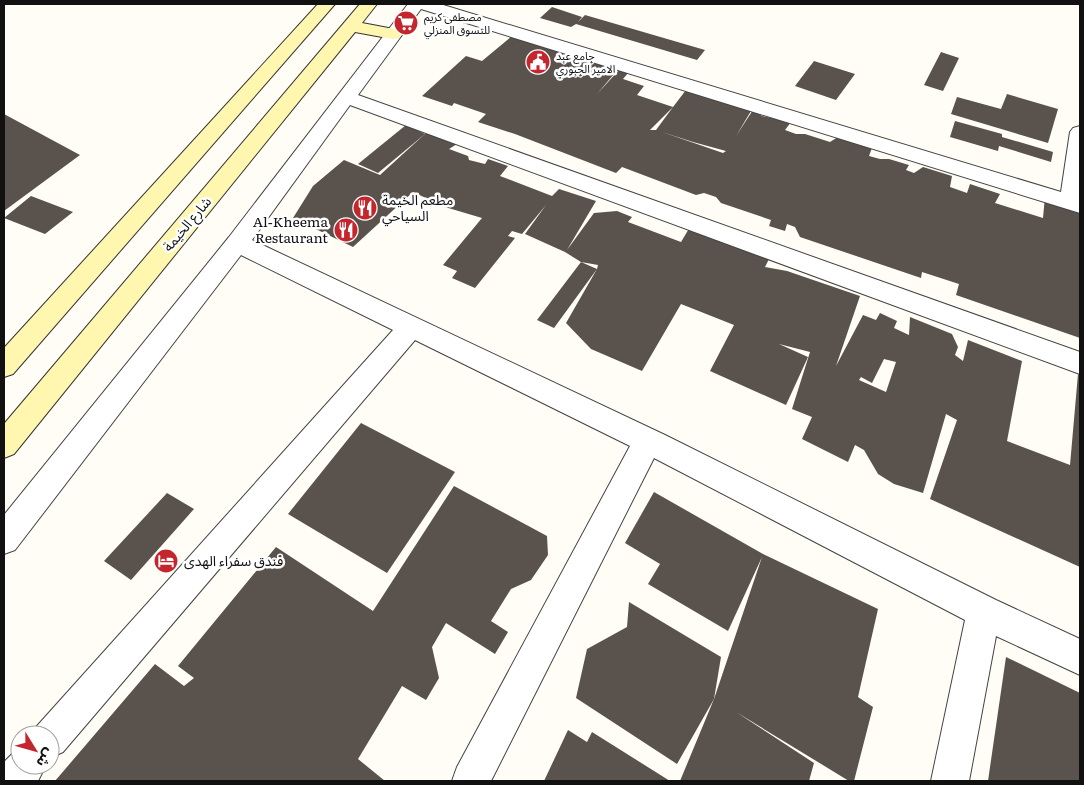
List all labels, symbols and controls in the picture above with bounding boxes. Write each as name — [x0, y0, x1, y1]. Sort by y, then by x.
place label: مصطفى كريم للتسوق المنزلي — [424, 8, 490, 40]
supermarket icon: مصطفى كريم للتسوق المنزلي — [393, 10, 419, 36]
place label: جامع عبد الامير الجبوري — [556, 47, 615, 79]
public building icon: جامع عبد الامير الجبوري — [525, 49, 551, 75]
place label: مطعم الخيمة السياحي — [382, 189, 453, 227]
street label: شارع الخيمة — [157, 192, 217, 256]
restaurant icon: مطعم الخيمة السياحي — [352, 195, 378, 221]
place label: Al-Kheema Restaurant — [253, 211, 328, 247]
restaurant icon: Al-Kheema Restaurant — [333, 217, 359, 243]
hotel icon: فندق سفراء الهدى — [153, 548, 179, 574]
place label: فندق سفراء الهدى — [184, 550, 283, 570]
north arrow — [10, 725, 60, 775]
text: ش — [32, 745, 60, 772]

